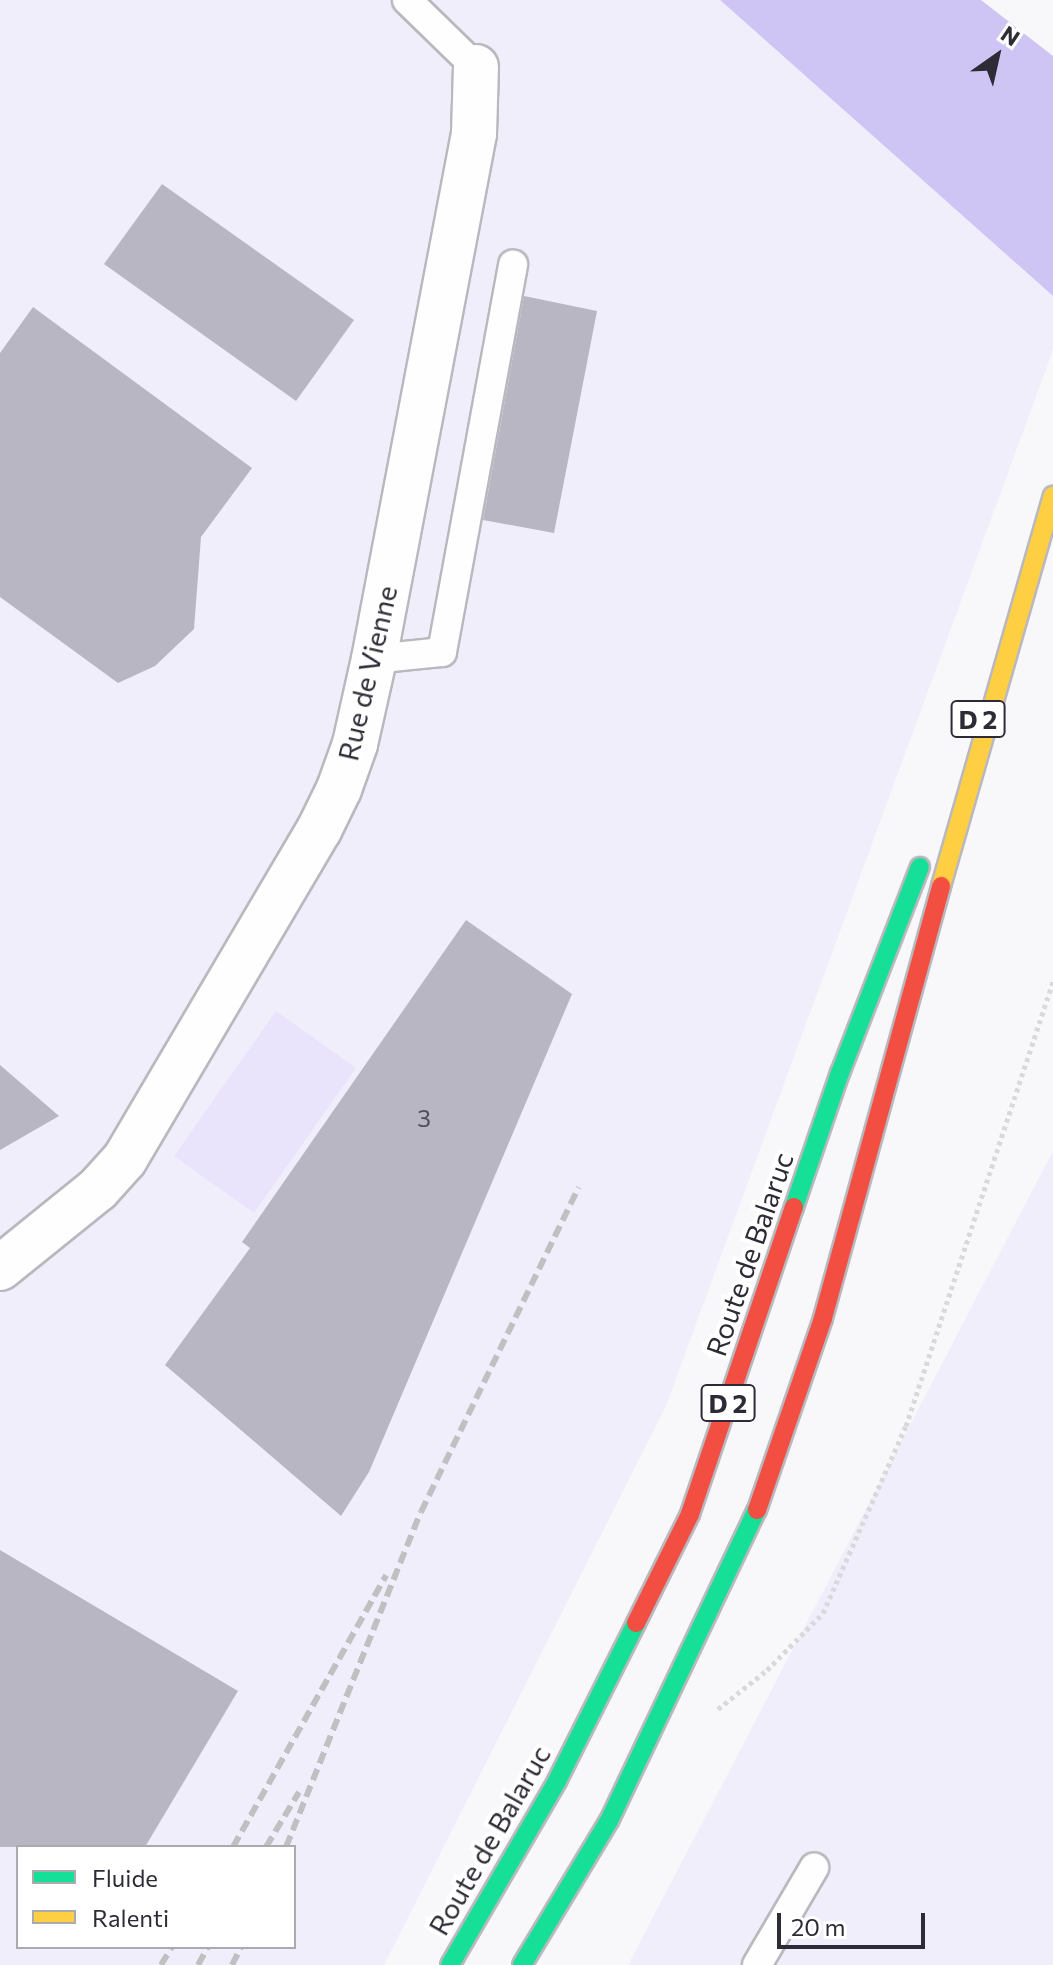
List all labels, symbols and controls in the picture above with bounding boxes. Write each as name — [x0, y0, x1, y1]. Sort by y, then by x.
north arrow — [957, 16, 1037, 96]
text: N — [996, 20, 1025, 51]
street label: Rue de Vienne — [331, 582, 403, 764]
road number: D 2 — [950, 697, 1006, 741]
house number: 3 — [417, 1104, 431, 1132]
street label: Route de Balaruc — [698, 1148, 800, 1360]
road number: D 2 — [700, 1381, 756, 1425]
street label: Route de Balaruc — [421, 1739, 557, 1941]
legend — [16, 1845, 296, 1949]
text: Fluide — [92, 1863, 158, 1892]
scale bar — [781, 1897, 929, 1947]
text: Ralenti — [92, 1903, 169, 1932]
text: 20 m — [791, 1912, 845, 1941]

